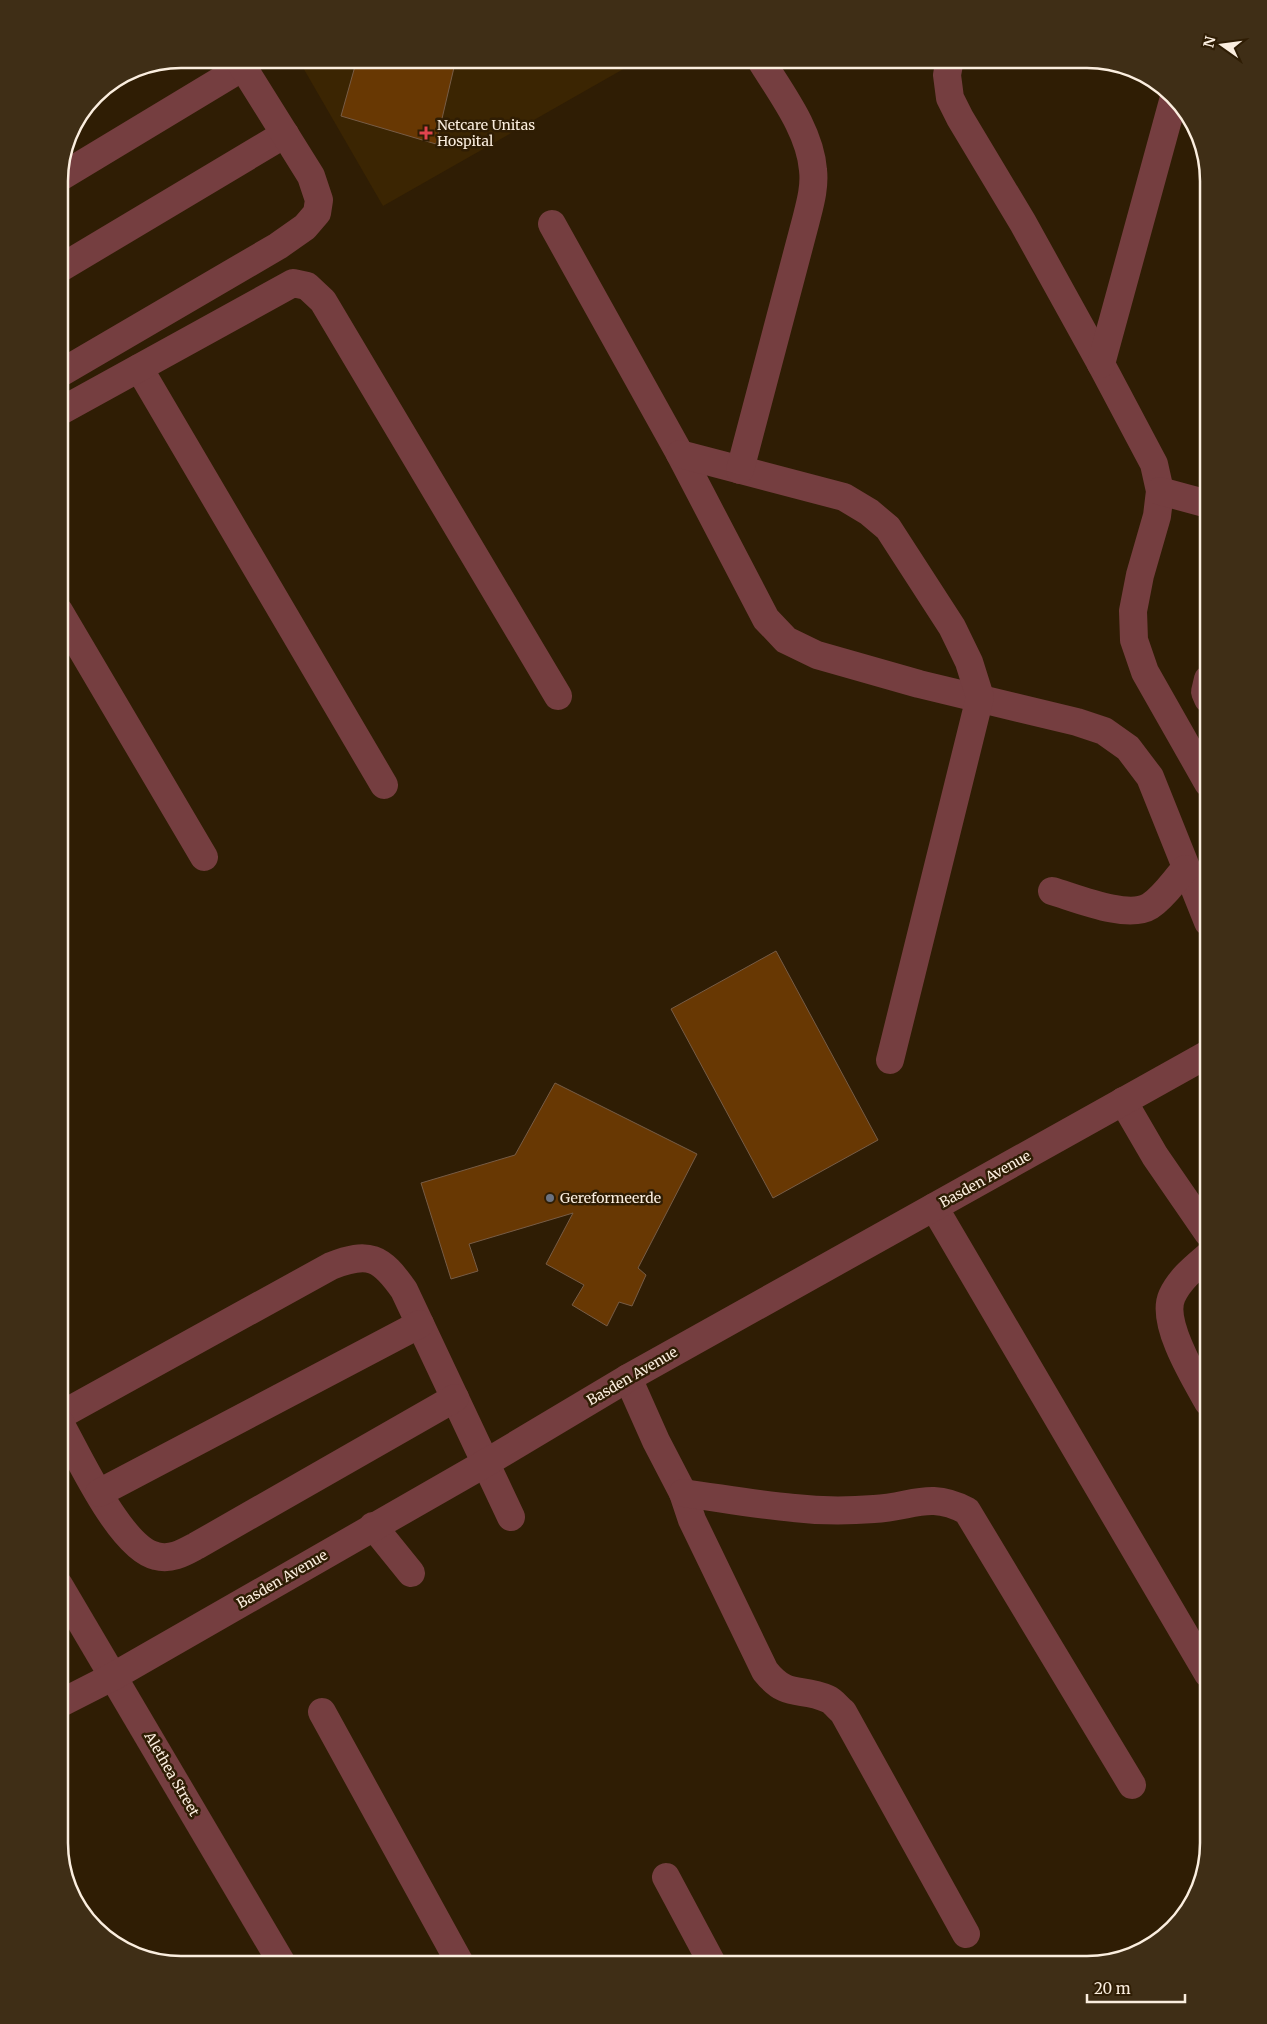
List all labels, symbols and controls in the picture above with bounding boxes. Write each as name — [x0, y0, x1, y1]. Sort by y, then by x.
north arrow — [1197, 20, 1247, 70]
text: N — [1199, 34, 1219, 49]
place label: Netcare Unitas Hospital — [437, 116, 535, 150]
marker: Netcare Unitas Hospital — [419, 126, 433, 140]
street label: Basden Avenue — [936, 1146, 1034, 1212]
place label: Gereformeerde — [560, 1189, 661, 1207]
marker: Gereformeerde — [544, 1192, 556, 1204]
street label: Basden Avenue — [583, 1343, 681, 1409]
street label: Basden Avenue — [233, 1546, 331, 1612]
street label: Alethea Street — [140, 1728, 204, 1820]
scale bar — [1087, 1972, 1184, 2004]
text: 20 m — [1094, 1979, 1131, 1998]

